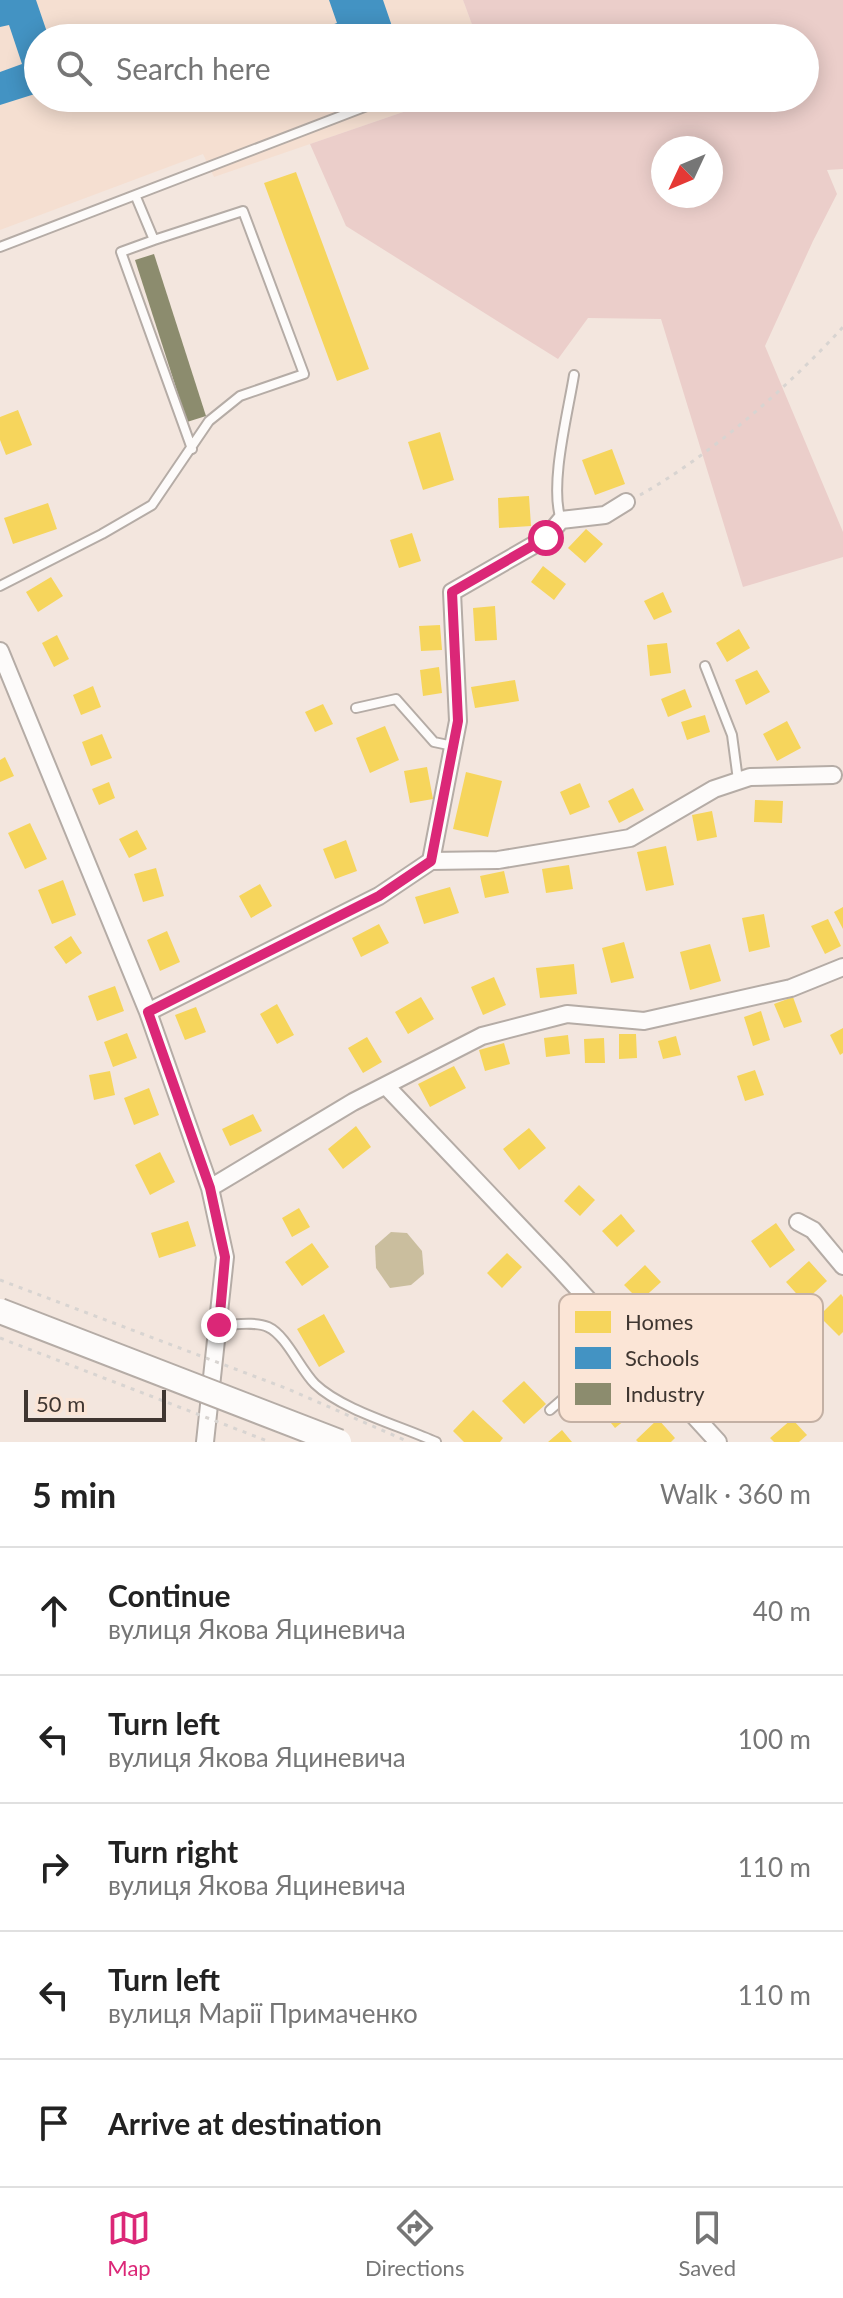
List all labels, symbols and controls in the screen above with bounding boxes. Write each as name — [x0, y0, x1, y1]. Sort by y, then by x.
search box — [24, 24, 819, 112]
icon: search — [52, 46, 96, 90]
text: Search here — [116, 50, 271, 86]
north arrow — [651, 136, 723, 208]
route start — [528, 520, 564, 556]
legend — [559, 1294, 823, 1422]
route end — [201, 1307, 237, 1343]
text: Homes — [625, 1308, 693, 1335]
text: Schools — [625, 1344, 699, 1371]
text: Industry — [625, 1380, 705, 1407]
scale bar — [24, 1386, 166, 1422]
text: 50 m — [36, 1390, 85, 1417]
text: 5 min — [32, 1474, 116, 1515]
text: Walk · 360 m — [660, 1478, 811, 1510]
text: Continue — [108, 1577, 231, 1613]
icon: ahead — [32, 1589, 76, 1633]
text: 40 m — [753, 1595, 811, 1627]
text: вулиця Якова Яциневича — [108, 1613, 406, 1645]
text: Turn left — [108, 1705, 220, 1741]
icon: left — [32, 1717, 76, 1761]
text: 100 m — [738, 1723, 811, 1755]
text: вулиця Якова Яциневича — [108, 1741, 406, 1773]
text: Turn right — [108, 1833, 238, 1869]
icon: right — [32, 1845, 76, 1889]
text: 110 m — [738, 1851, 811, 1883]
text: вулиця Якова Яциневича — [108, 1869, 406, 1901]
text: Turn left — [108, 1961, 220, 1997]
icon: left — [32, 1973, 76, 2017]
text: 110 m — [738, 1979, 811, 2011]
text: вулиця Марії Примаченко — [108, 1997, 418, 2029]
icon: arrive — [32, 2101, 76, 2145]
text: Arrive at destination — [108, 2105, 382, 2141]
tab: Map — [107, 2206, 151, 2281]
tab: Directions — [365, 2206, 464, 2281]
tab: Saved — [678, 2206, 736, 2281]

